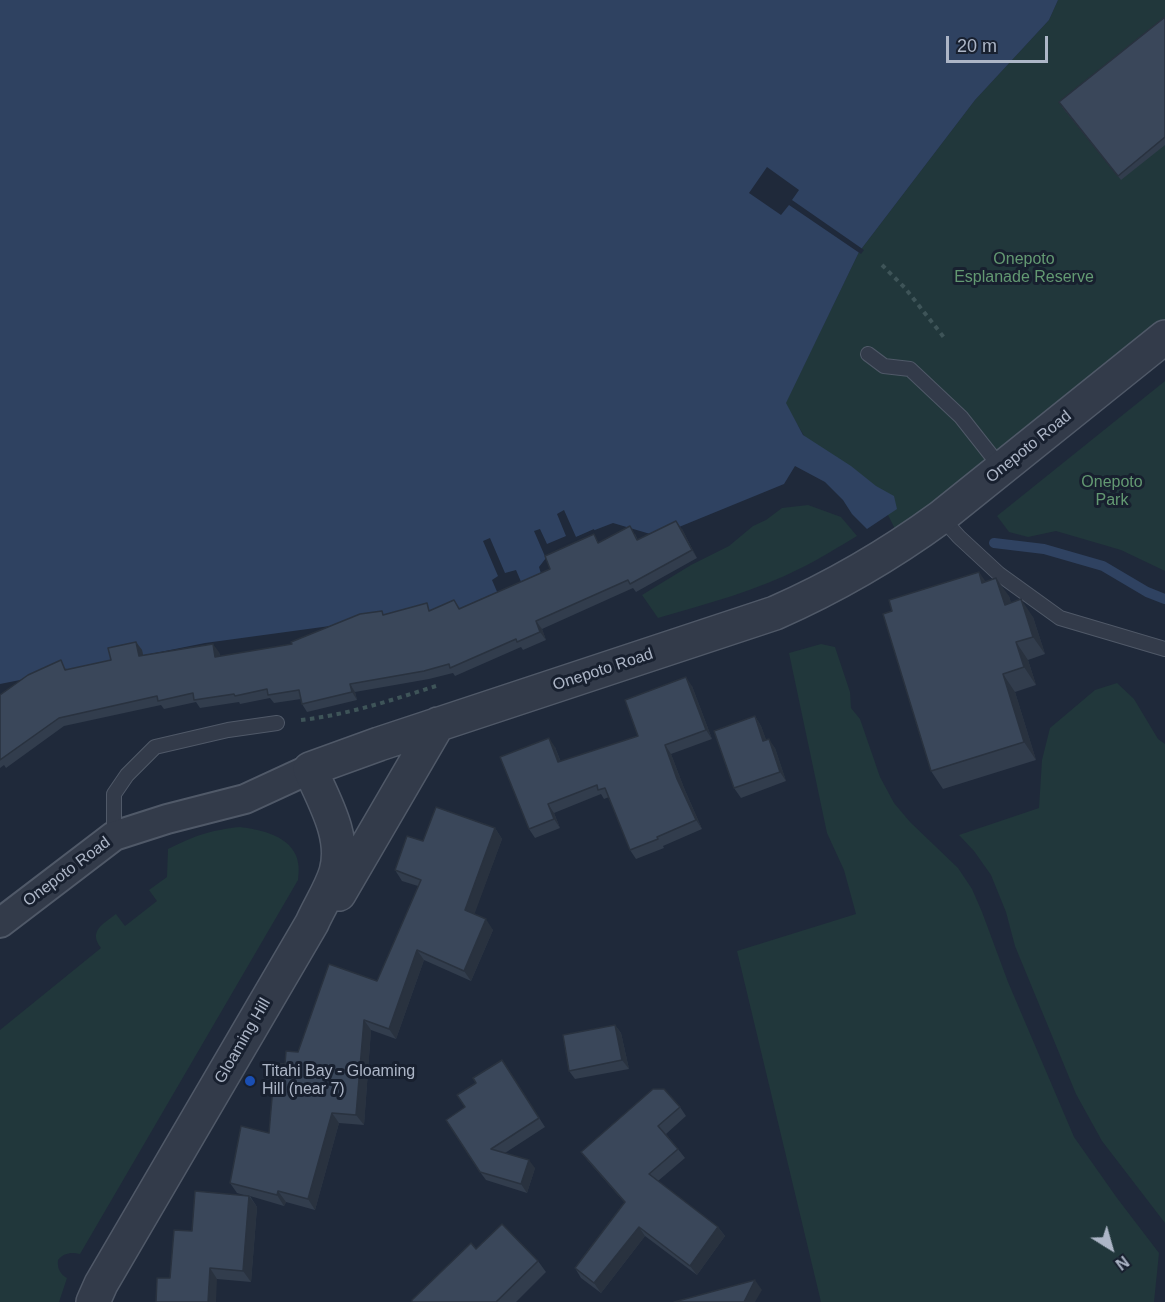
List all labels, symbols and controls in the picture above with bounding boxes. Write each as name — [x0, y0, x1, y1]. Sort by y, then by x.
scale bar — [949, 24, 1051, 62]
text: 20 m — [957, 36, 997, 56]
park label: Onepoto Esplanade Reserve — [954, 250, 1094, 288]
street label: Onepoto Road — [983, 407, 1075, 487]
park label: Onepoto Park — [1081, 473, 1143, 511]
street label: Onepoto Road — [551, 645, 655, 695]
street label: Onepoto Road — [20, 833, 114, 911]
street label: Gloaming Hill — [211, 995, 275, 1087]
place label: Titahi Bay - Gloaming Hill (near 7) — [262, 1062, 415, 1100]
marker: Titahi Bay - Gloaming Hill (near 7) — [243, 1074, 257, 1088]
north arrow — [1081, 1218, 1141, 1278]
text: N — [1112, 1253, 1132, 1273]

